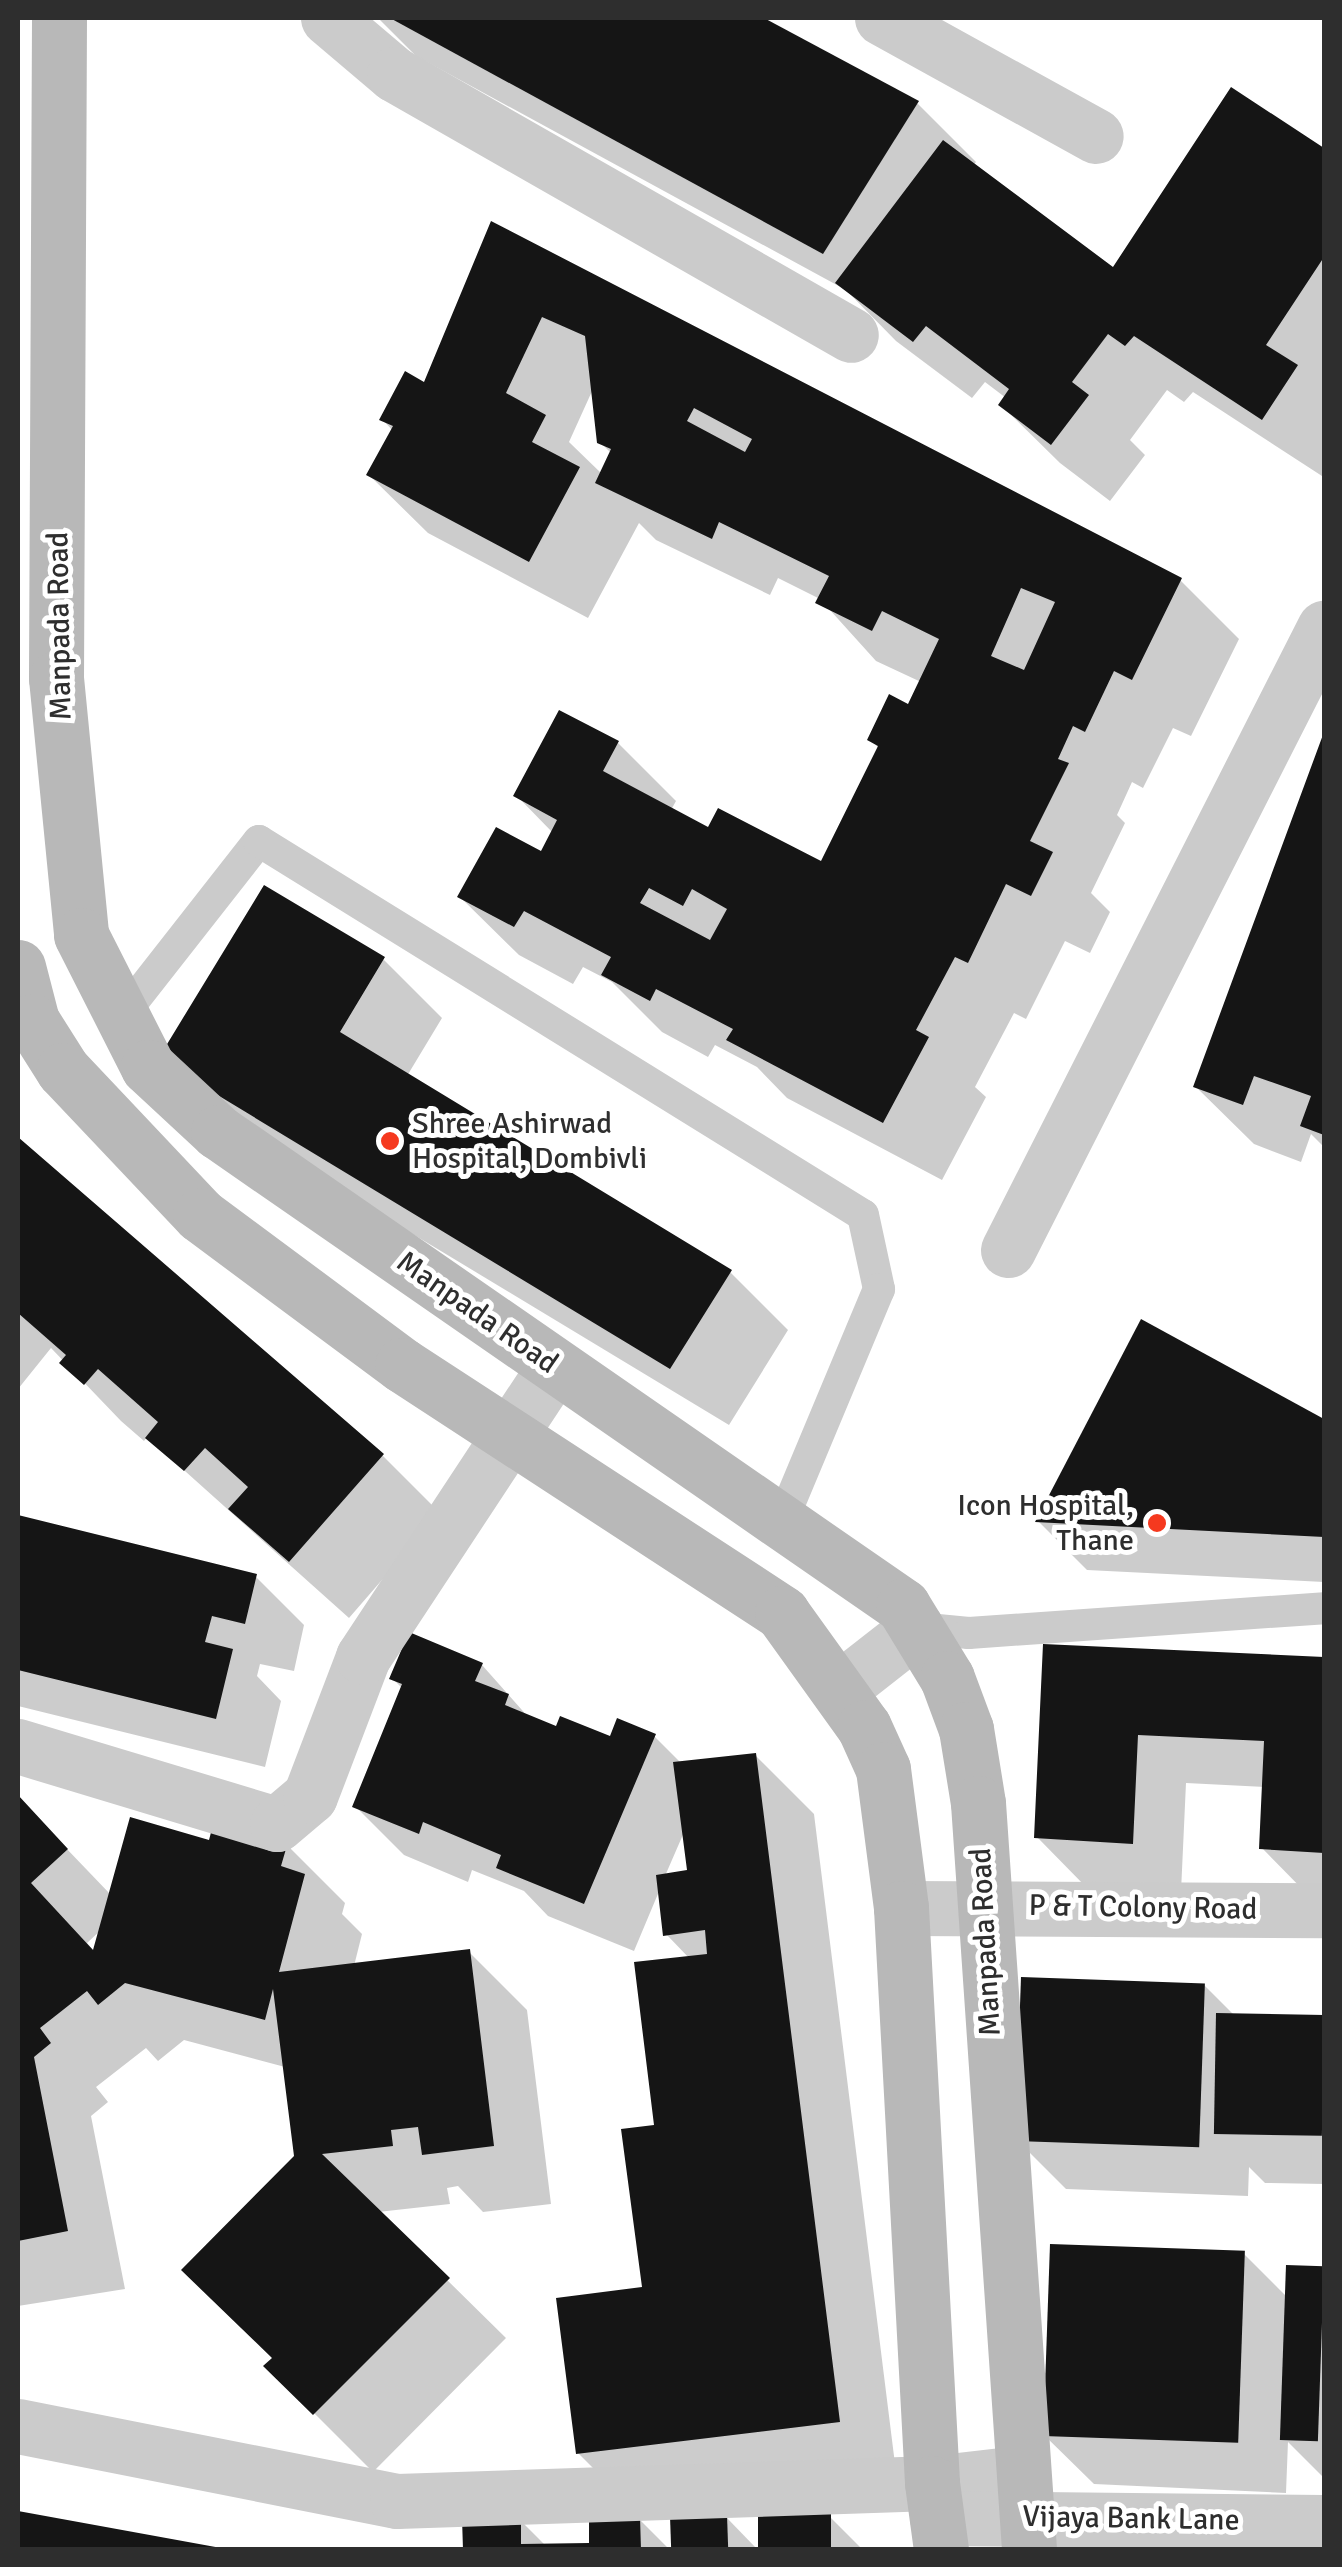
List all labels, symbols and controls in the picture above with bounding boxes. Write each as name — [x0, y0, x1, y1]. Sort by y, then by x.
street label: Manpada Road — [40, 531, 80, 721]
place label: Shree Ashirwad Hospital, Dombivli — [412, 1106, 647, 1176]
marker: Shree Ashirwad Hospital, Dombivli — [377, 1128, 403, 1154]
street label: Manpada Road — [389, 1244, 565, 1382]
place label: Icon Hospital, Thane — [957, 1488, 1134, 1558]
marker: Icon Hospital, Thane — [1144, 1510, 1170, 1536]
street label: Manpada Road — [963, 1847, 1009, 2037]
street label: P & T Colony Road — [1028, 1888, 1258, 1928]
street label: Vijaya Bank Lane — [1022, 2499, 1240, 2539]

